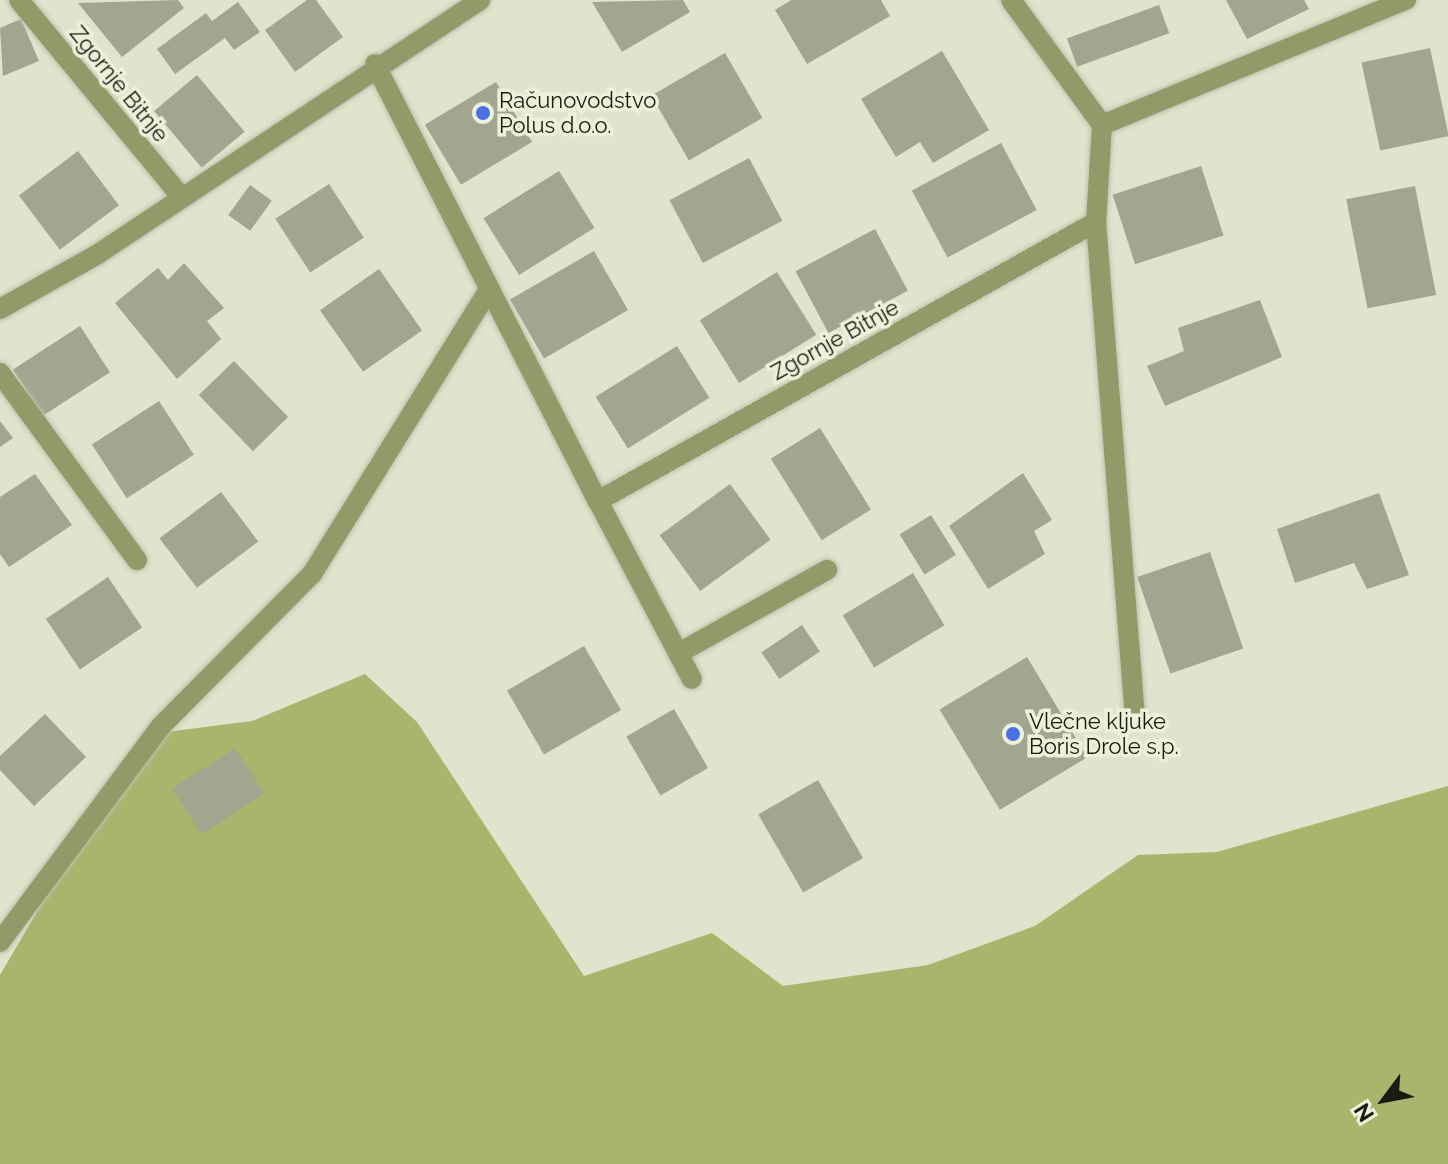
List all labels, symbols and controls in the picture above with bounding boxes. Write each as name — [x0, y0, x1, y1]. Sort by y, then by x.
street label: Zgornje Bitnje — [64, 21, 174, 147]
place label: Računovodstvo Polus d.o.o. — [499, 87, 656, 138]
marker: Računovodstvo Polus d.o.o. — [474, 104, 492, 122]
street label: Zgornje Bitnje — [767, 294, 903, 386]
place label: Vlečne kljuke Boris Drole s.p. — [1029, 708, 1179, 760]
marker: Vlečne kljuke Boris Drole s.p. — [1004, 725, 1022, 743]
north arrow — [1344, 1060, 1424, 1140]
text: N — [1348, 1099, 1379, 1127]

